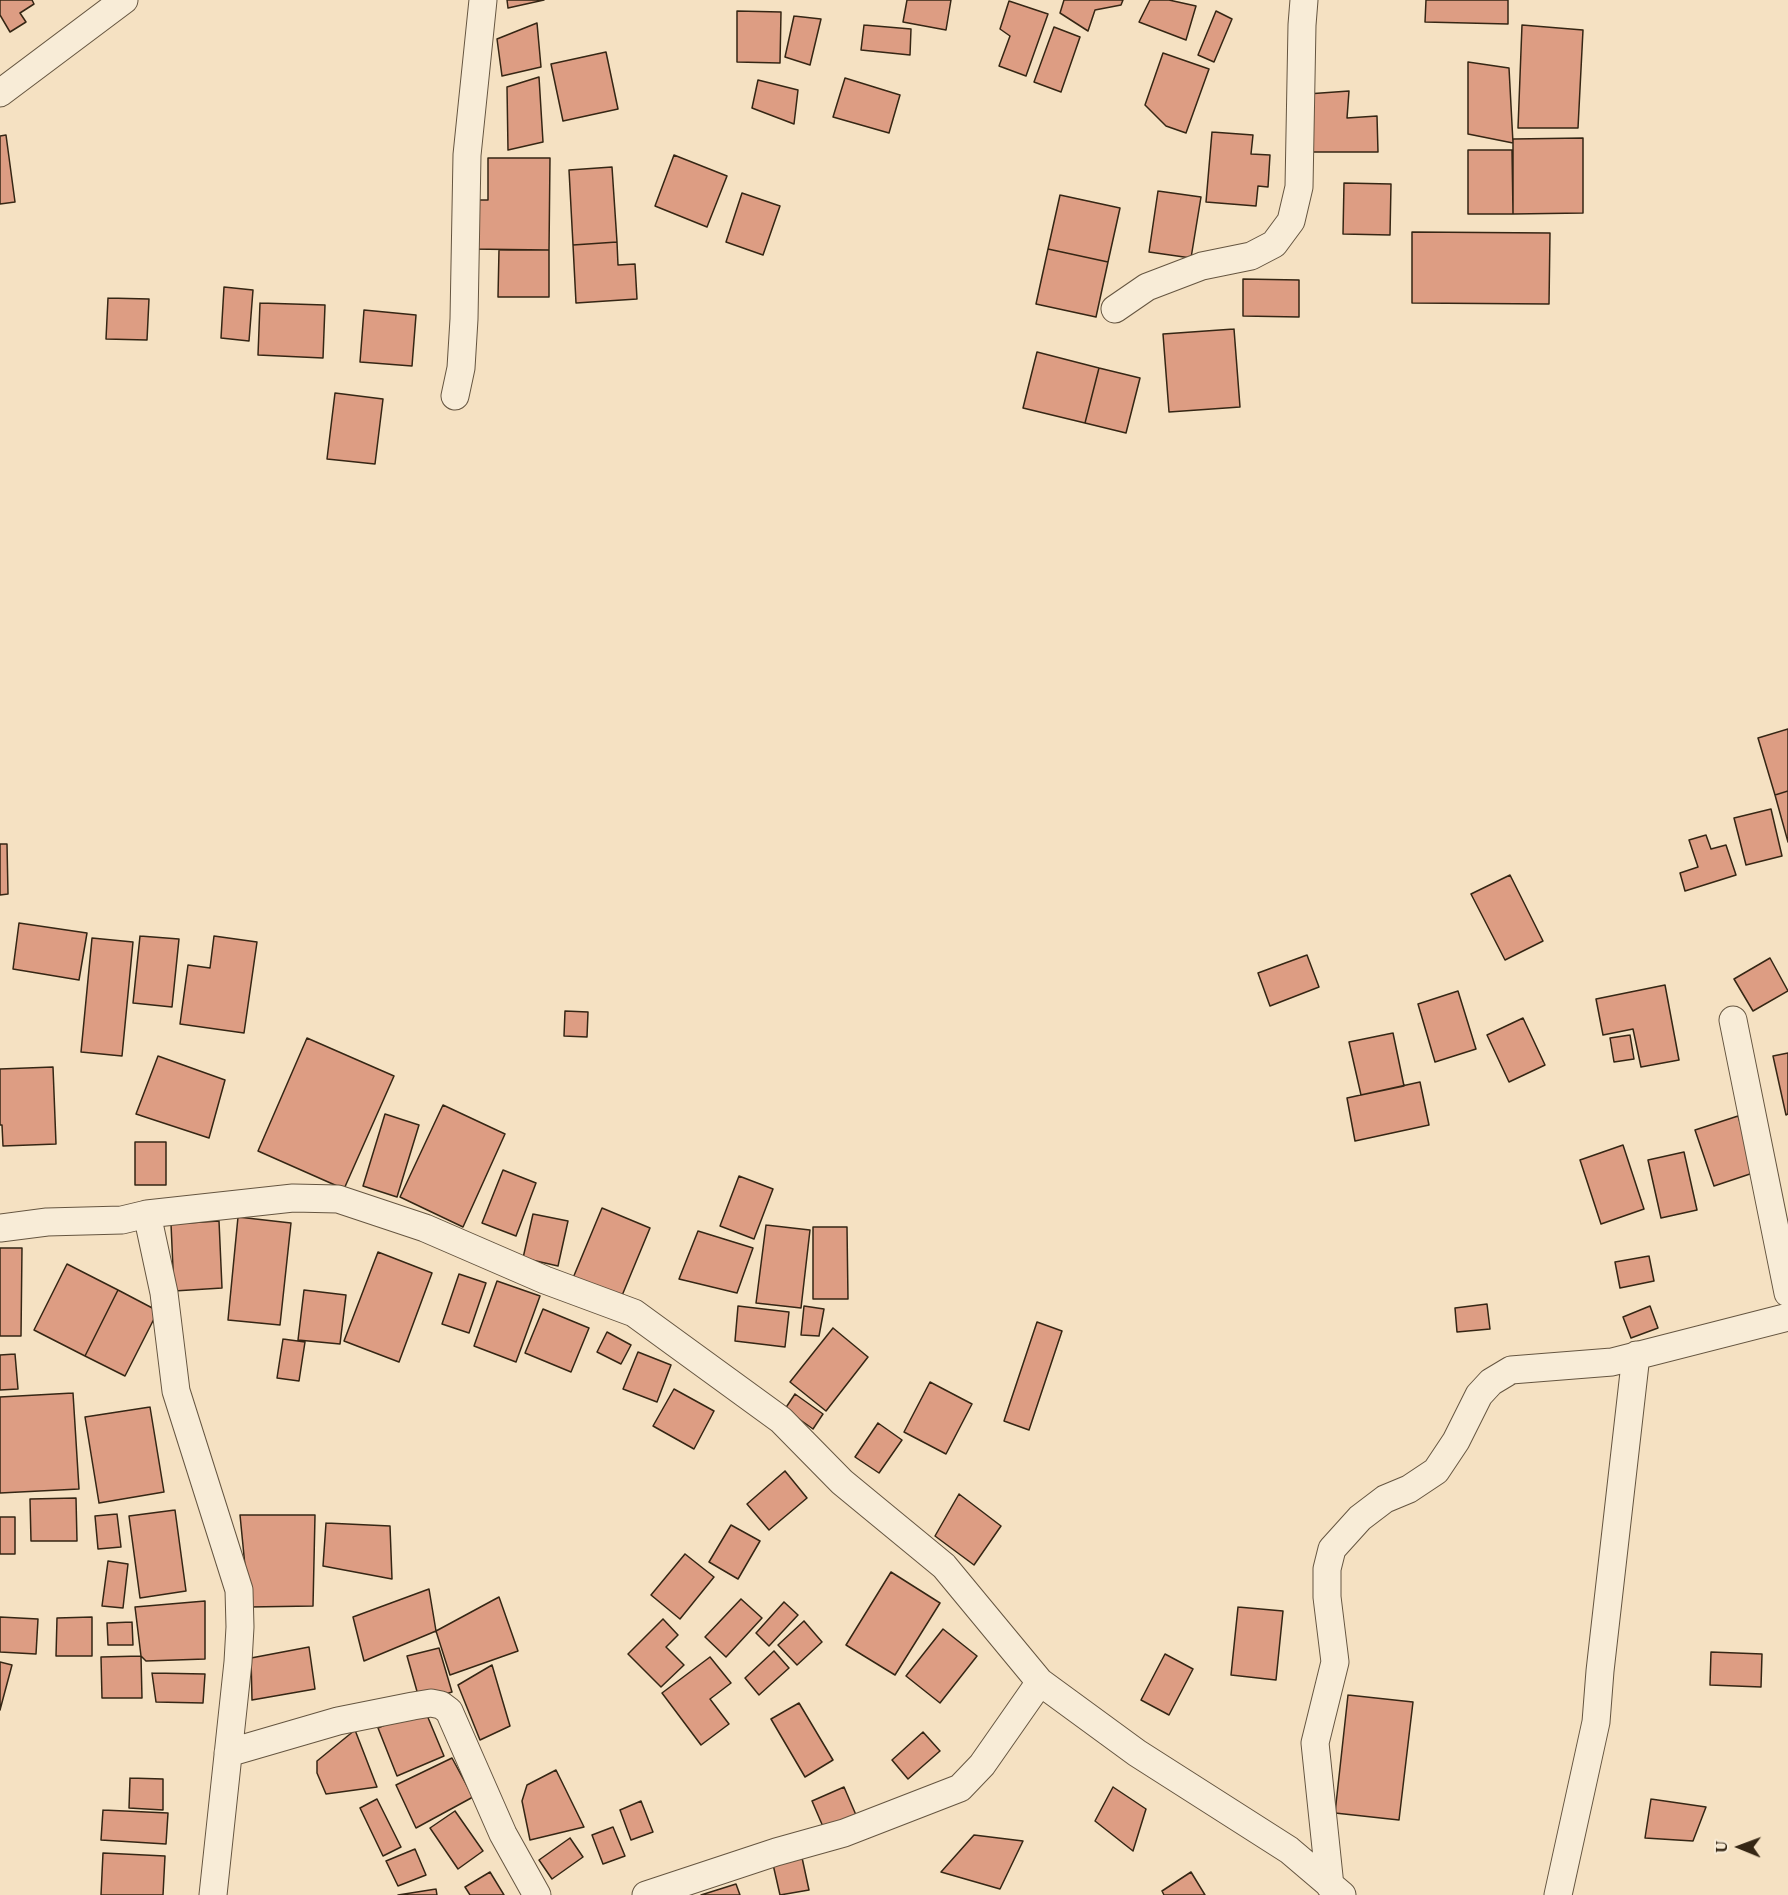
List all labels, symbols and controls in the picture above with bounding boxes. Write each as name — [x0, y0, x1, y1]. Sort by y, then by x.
north arrow — [1710, 1817, 1770, 1877]
text: U — [1711, 1841, 1732, 1853]

